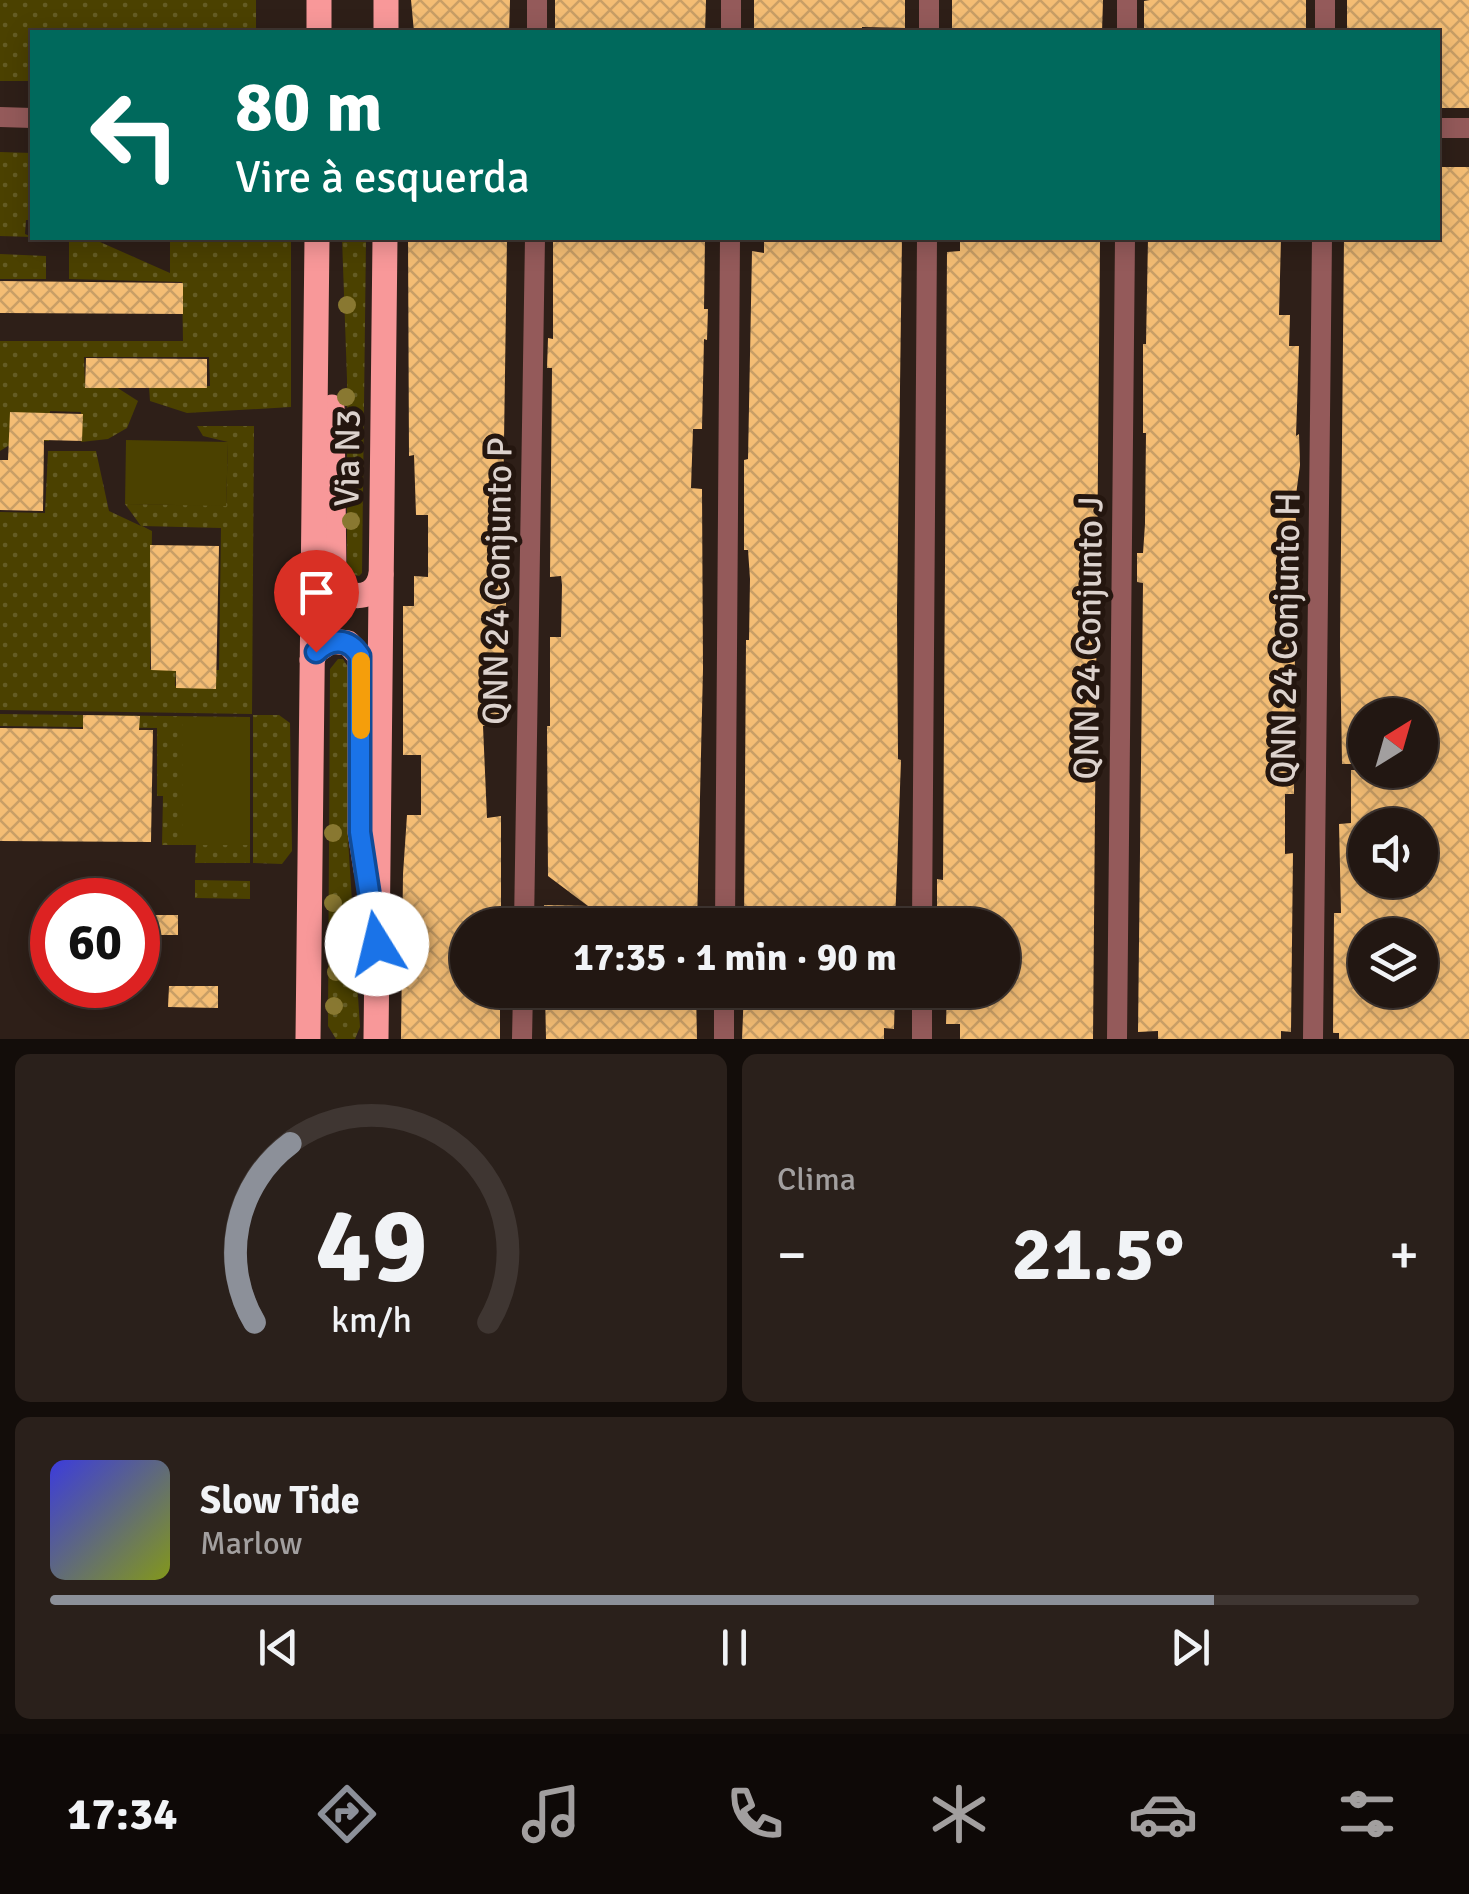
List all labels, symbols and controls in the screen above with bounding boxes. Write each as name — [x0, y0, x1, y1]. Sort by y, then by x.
text: 80 m — [235, 64, 383, 150]
icon: left — [70, 70, 200, 200]
text: Vire à esquerda — [235, 150, 530, 205]
street label: Via N3 — [325, 409, 370, 507]
street label: QNN 24 Conjunto P — [473, 437, 522, 725]
street label: QNN 24 Conjunto H — [1261, 492, 1310, 784]
street label: QNN 24 Conjunto J — [1065, 496, 1112, 780]
pin — [274, 550, 359, 653]
icon: arrive — [289, 565, 344, 620]
north arrow — [1348, 698, 1438, 788]
map controls — [1348, 698, 1438, 1008]
button: sound — [1348, 808, 1438, 898]
speed limit sign: 60 — [30, 878, 160, 1008]
position arrow — [325, 892, 429, 996]
button: layers — [1348, 918, 1438, 1008]
text: 17:35 · 1 min · 90 m — [573, 934, 897, 981]
text: Clima — [777, 1160, 856, 1199]
text: 49 — [315, 1182, 427, 1310]
text: 21.5° — [1012, 1208, 1185, 1301]
text: − — [777, 1221, 807, 1289]
text: + — [1389, 1221, 1419, 1289]
text: km/h — [331, 1298, 411, 1342]
text: Slow Tide — [200, 1477, 360, 1524]
text: Marlow — [200, 1524, 302, 1563]
icon: previous — [251, 1620, 306, 1675]
icon: pause — [707, 1620, 762, 1675]
icon: next — [1163, 1620, 1218, 1675]
icon: directions — [312, 1779, 382, 1849]
icon: music — [516, 1779, 586, 1849]
icon: phone — [720, 1779, 790, 1849]
icon: climate — [924, 1779, 994, 1849]
icon: car — [1128, 1779, 1198, 1849]
icon: filters — [1332, 1779, 1402, 1849]
text: 17:34 — [67, 1787, 177, 1842]

